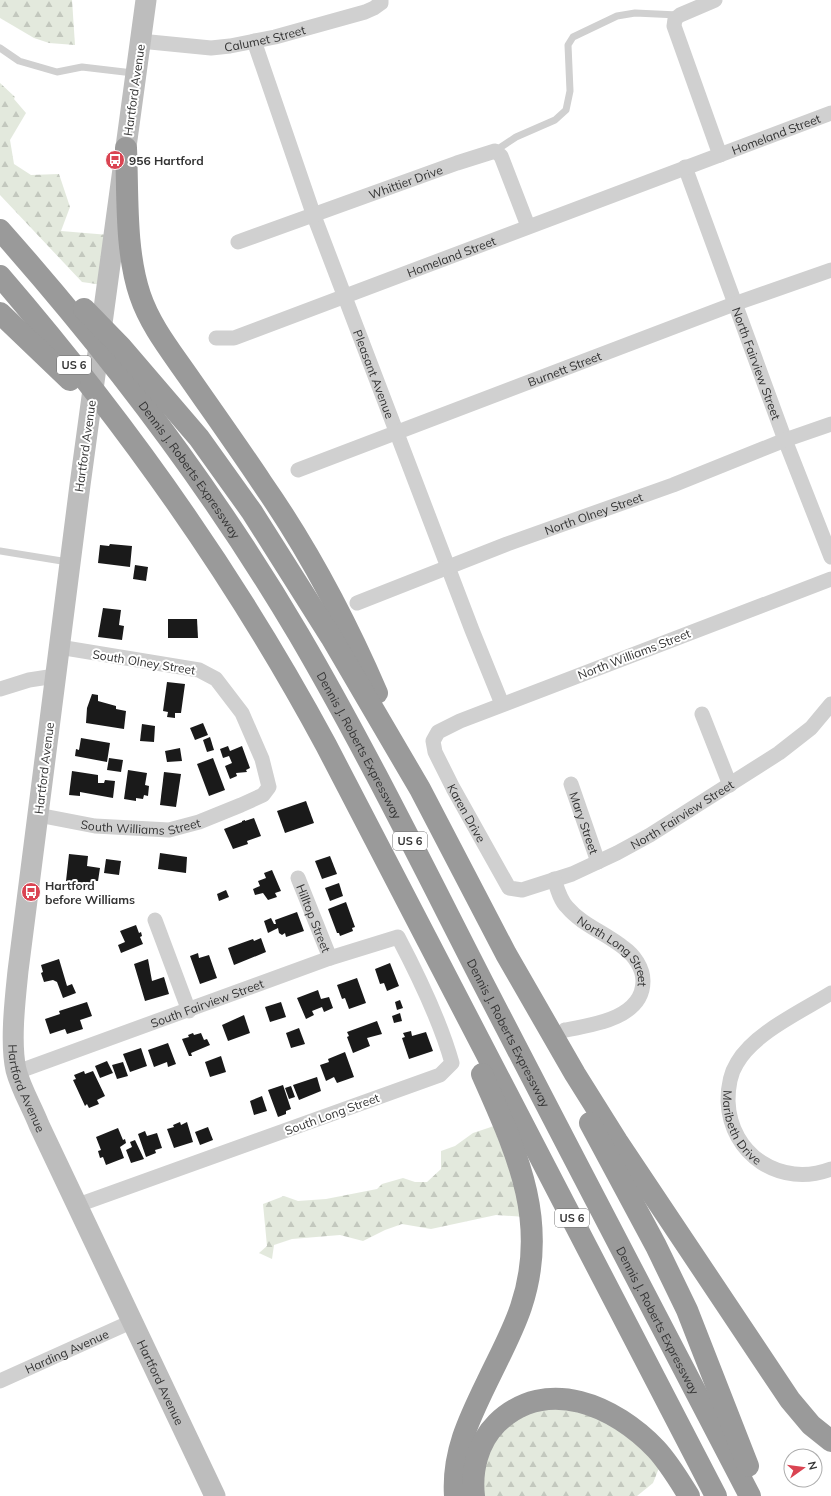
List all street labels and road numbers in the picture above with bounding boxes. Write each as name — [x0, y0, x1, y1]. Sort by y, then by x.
street label: Calumet Street — [223, 21, 307, 54]
street label: Hartford Avenue — [120, 43, 148, 137]
street label: Homeland Street — [729, 110, 822, 157]
street label: Whittier Drive — [366, 161, 444, 202]
street label: Homeland Street — [405, 233, 498, 280]
street label: North Fairview Street — [729, 305, 784, 422]
street label: Pleasant Avenue — [351, 327, 398, 420]
street label: Burnett Street — [525, 348, 603, 389]
road number: US 6 — [57, 356, 91, 374]
street label: Dennis J. Roberts Expressway — [136, 398, 244, 542]
street label: Hartford Avenue — [71, 399, 99, 493]
street label: North Olney Street — [542, 489, 645, 538]
street label: North Williams Street — [575, 626, 693, 682]
street label: South Olney Street — [92, 646, 196, 678]
street label: Dennis J. Roberts Expressway — [314, 669, 406, 822]
street label: Hartford Avenue — [31, 721, 57, 815]
street label: North Fairview Street — [628, 776, 736, 852]
street label: Karen Drive — [445, 781, 489, 845]
street label: Mary Street — [567, 790, 602, 856]
street label: South Williams Street — [80, 814, 202, 838]
road number: US 6 — [393, 832, 427, 850]
street label: Hilltop Street — [294, 882, 334, 954]
street label: North Long Street — [574, 912, 651, 987]
street label: Dennis J. Roberts Expressway — [464, 956, 554, 1110]
street label: South Fairview Street — [148, 975, 265, 1030]
street label: Hartford Avenue — [6, 1044, 49, 1134]
street label: South Long Street — [283, 1090, 381, 1138]
street label: Maribeth Drive — [720, 1090, 765, 1168]
road number: US 6 — [555, 1209, 589, 1227]
street label: Dennis J. Roberts Expressway — [613, 1244, 703, 1397]
street label: Harding Avenue — [22, 1326, 111, 1376]
street label: Hartford Avenue — [134, 1337, 188, 1427]

